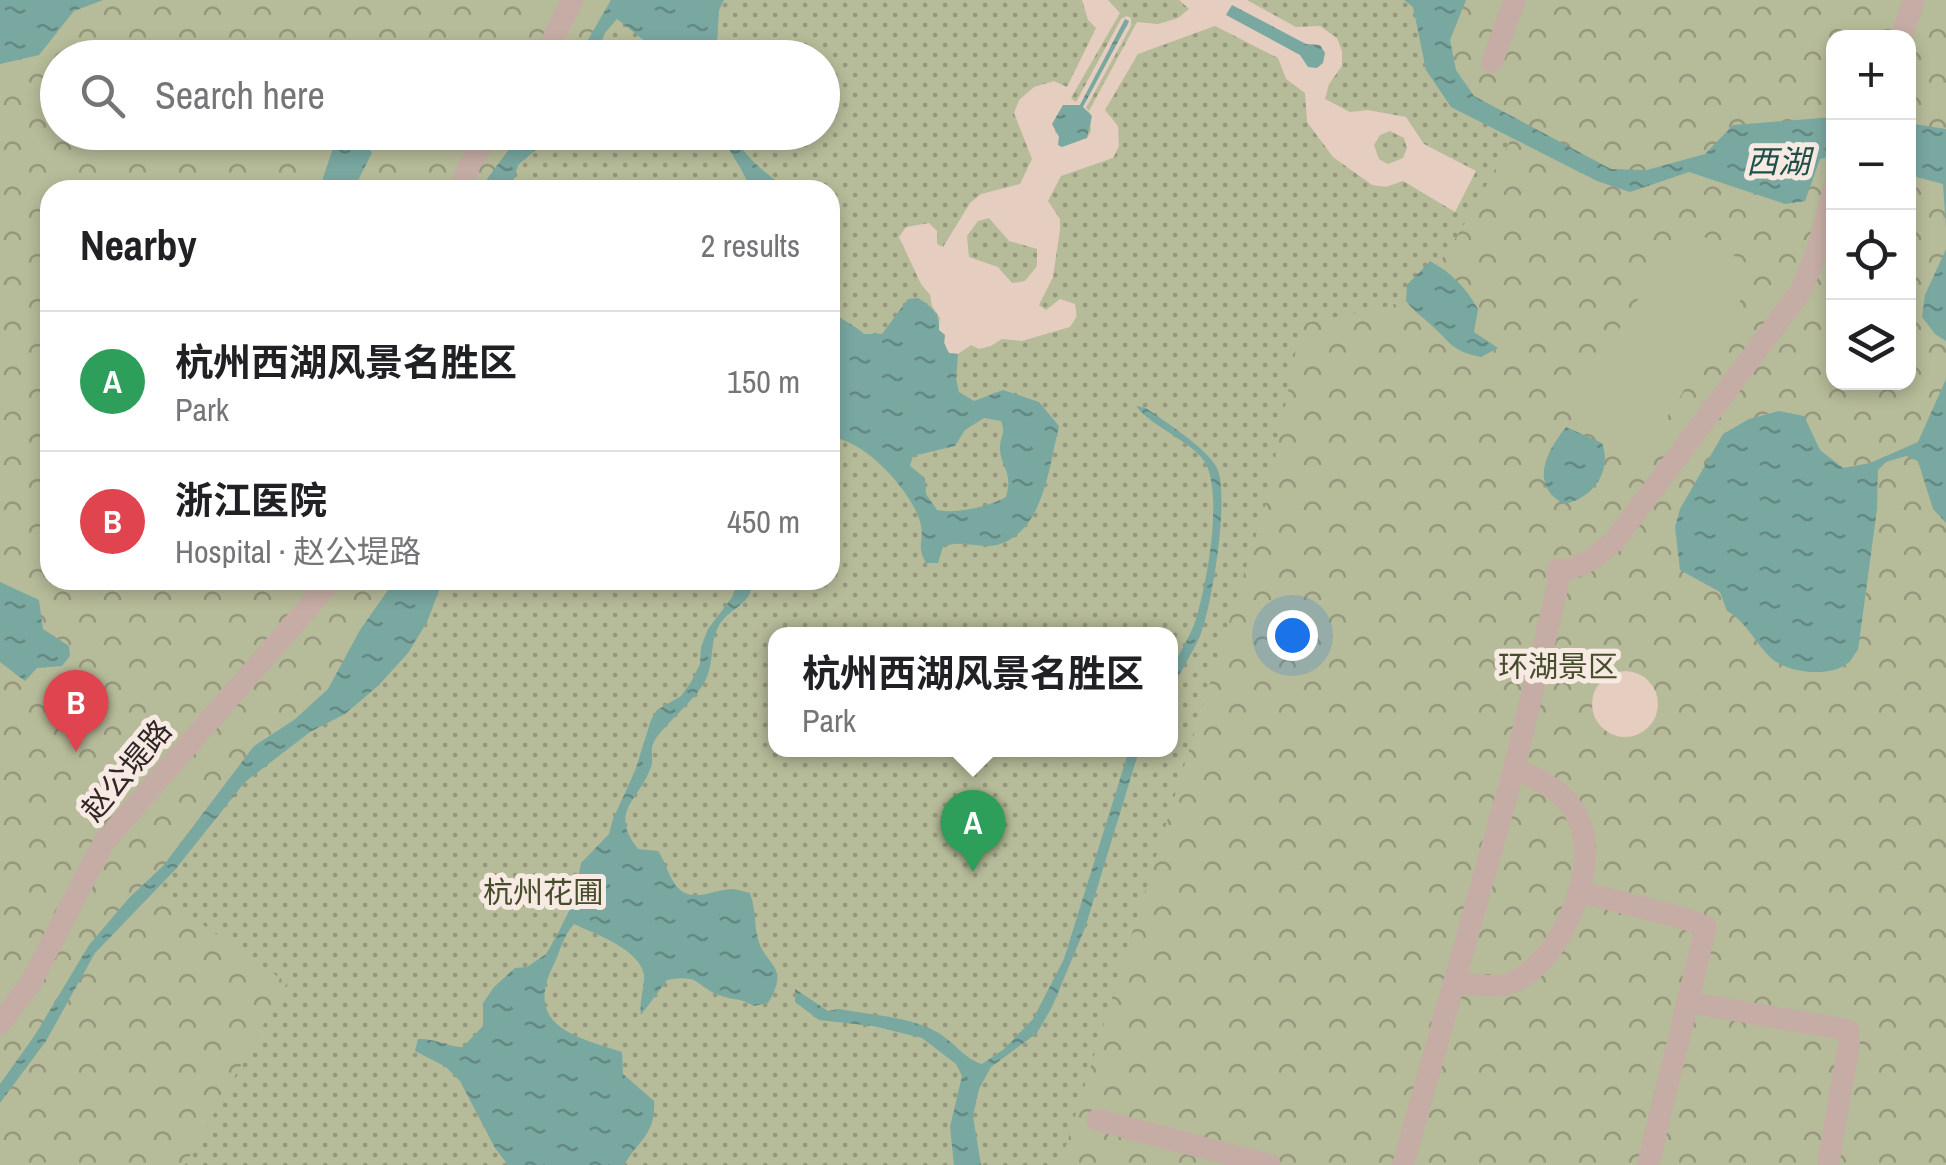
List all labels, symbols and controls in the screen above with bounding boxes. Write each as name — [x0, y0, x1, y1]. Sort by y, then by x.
map controls — [1826, 30, 1916, 390]
button: + — [1826, 30, 1916, 120]
search box — [40, 40, 840, 150]
icon: search — [75, 68, 130, 123]
text: Search here — [155, 70, 325, 121]
button: − — [1826, 120, 1916, 210]
water label: 西湖 — [1746, 140, 1815, 183]
button: locate — [1826, 210, 1916, 300]
text: Nearby — [80, 217, 197, 273]
text: 2 results — [701, 224, 800, 267]
button: layers — [1826, 300, 1916, 390]
text: 杭州西湖风景名胜区 — [175, 337, 517, 388]
text: A — [103, 360, 122, 403]
text: 150 m — [727, 360, 800, 403]
text: Park — [175, 388, 229, 431]
text: 浙江医院 — [175, 475, 327, 526]
text: B — [103, 500, 122, 543]
text: 450 m — [727, 500, 800, 543]
text: Hospital · 赵公堤路 — [175, 530, 421, 573]
your location — [1267, 610, 1318, 661]
popup — [768, 627, 1178, 757]
park label: 环湖景区 — [1498, 646, 1618, 686]
text: 杭州西湖风景名胜区 — [802, 648, 1144, 699]
pin: B — [44, 670, 108, 752]
text: Park — [802, 699, 856, 742]
street label: 赵公堤路 — [72, 711, 180, 829]
pin: A — [940, 790, 1006, 872]
park label: 杭州花圃 — [483, 872, 603, 912]

